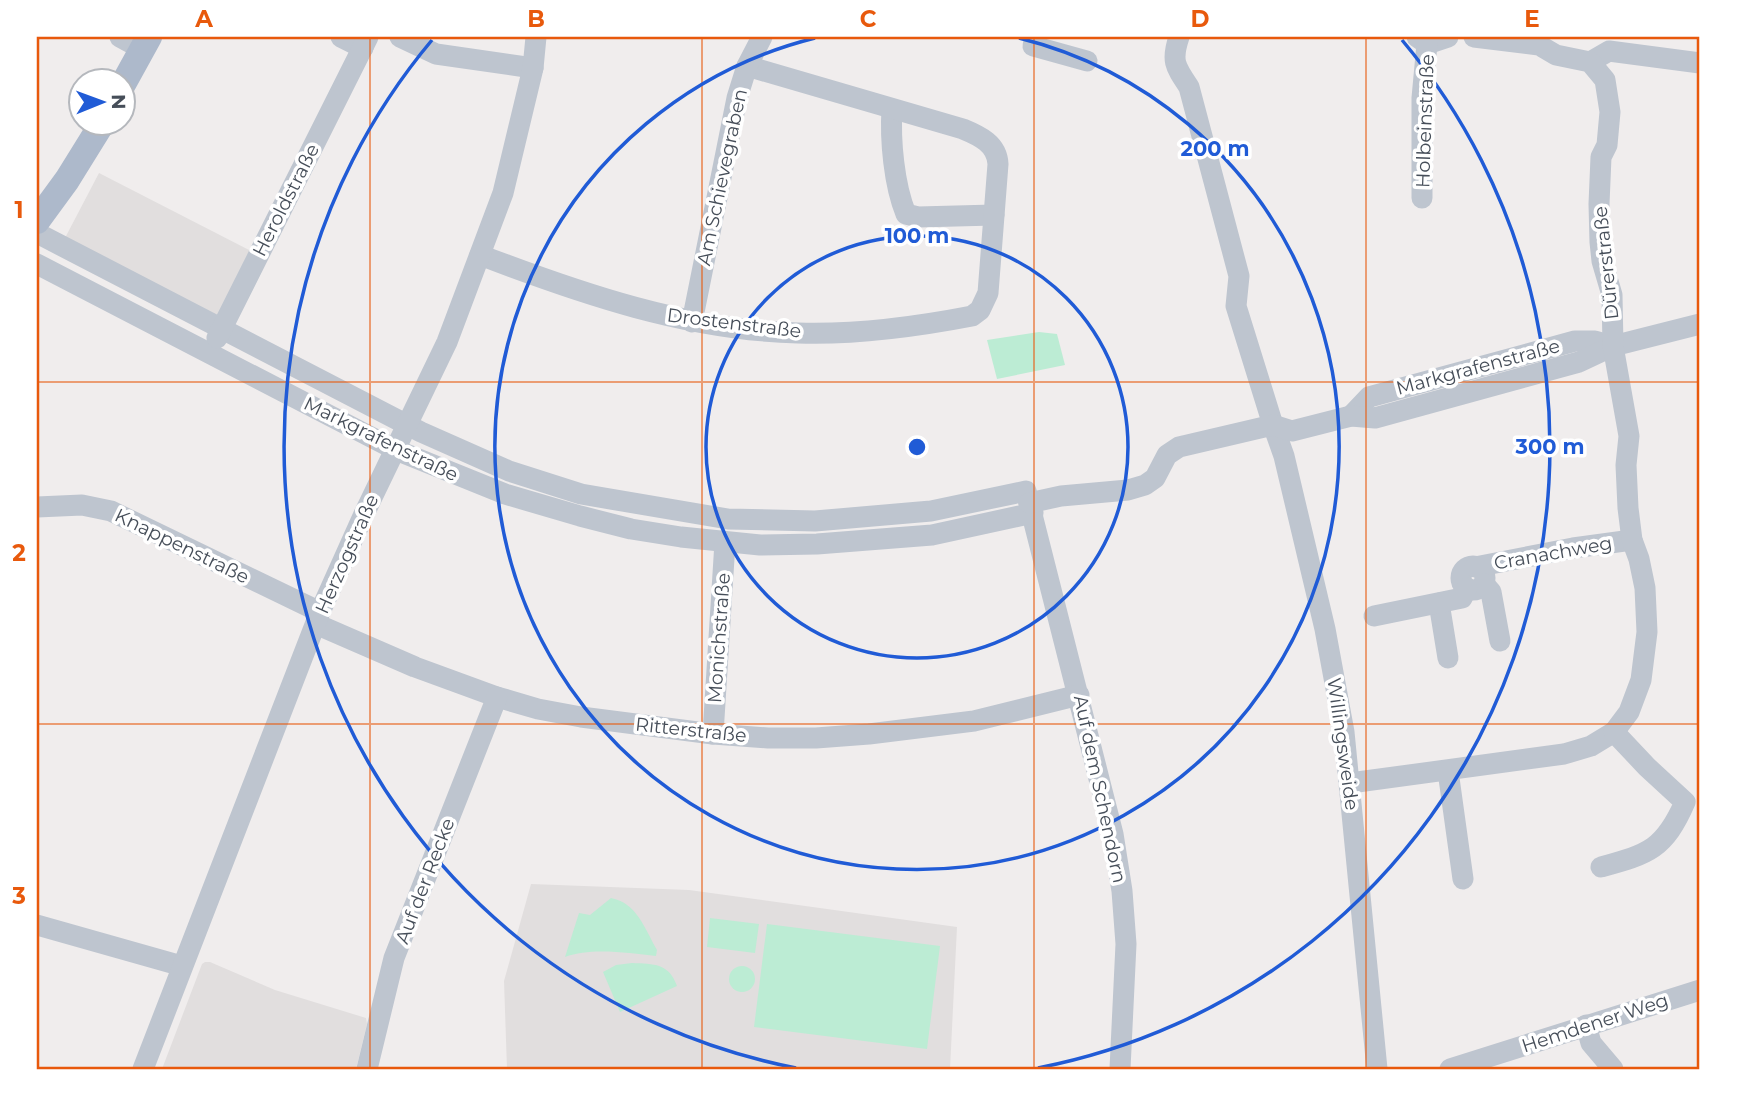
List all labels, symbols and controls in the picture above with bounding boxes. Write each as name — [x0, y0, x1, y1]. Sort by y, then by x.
text: A — [194, 5, 213, 33]
text: B — [527, 5, 545, 33]
text: C — [860, 5, 877, 33]
text: D — [1191, 5, 1210, 33]
text: E — [1524, 5, 1540, 33]
street label: Holbeinstraße — [1411, 54, 1439, 188]
north arrow — [66, 66, 136, 136]
street label: Am Schievegraben — [692, 87, 752, 267]
text: N — [107, 94, 130, 110]
text: 200 m — [1181, 136, 1249, 161]
street label: Heroldstraße — [248, 140, 324, 260]
text: 1 — [14, 196, 24, 224]
street label: Dürerstraße — [1589, 205, 1623, 321]
text: 100 m — [885, 223, 949, 248]
street label: Drostenstraße — [666, 303, 802, 343]
street label: Markgrafenstraße — [1394, 334, 1562, 400]
street label: Markgrafenstraße — [300, 392, 462, 486]
text: 300 m — [1515, 434, 1584, 459]
centre of rings — [905, 435, 929, 459]
street label: Herzogstraße — [310, 491, 384, 617]
street label: Knappenstraße — [111, 504, 253, 588]
street label: Cranachweg — [1492, 531, 1614, 575]
text: 2 — [12, 539, 26, 567]
street label: Monichstraße — [703, 572, 735, 704]
street label: Willingsweide — [1322, 676, 1364, 812]
street label: Auf dem Schendorn — [1069, 693, 1131, 885]
street label: Ritterstraße — [634, 713, 748, 747]
street label: Auf der Recke — [390, 815, 460, 947]
text: 3 — [11, 882, 26, 910]
street label: Hemdener Weg — [1519, 988, 1671, 1058]

